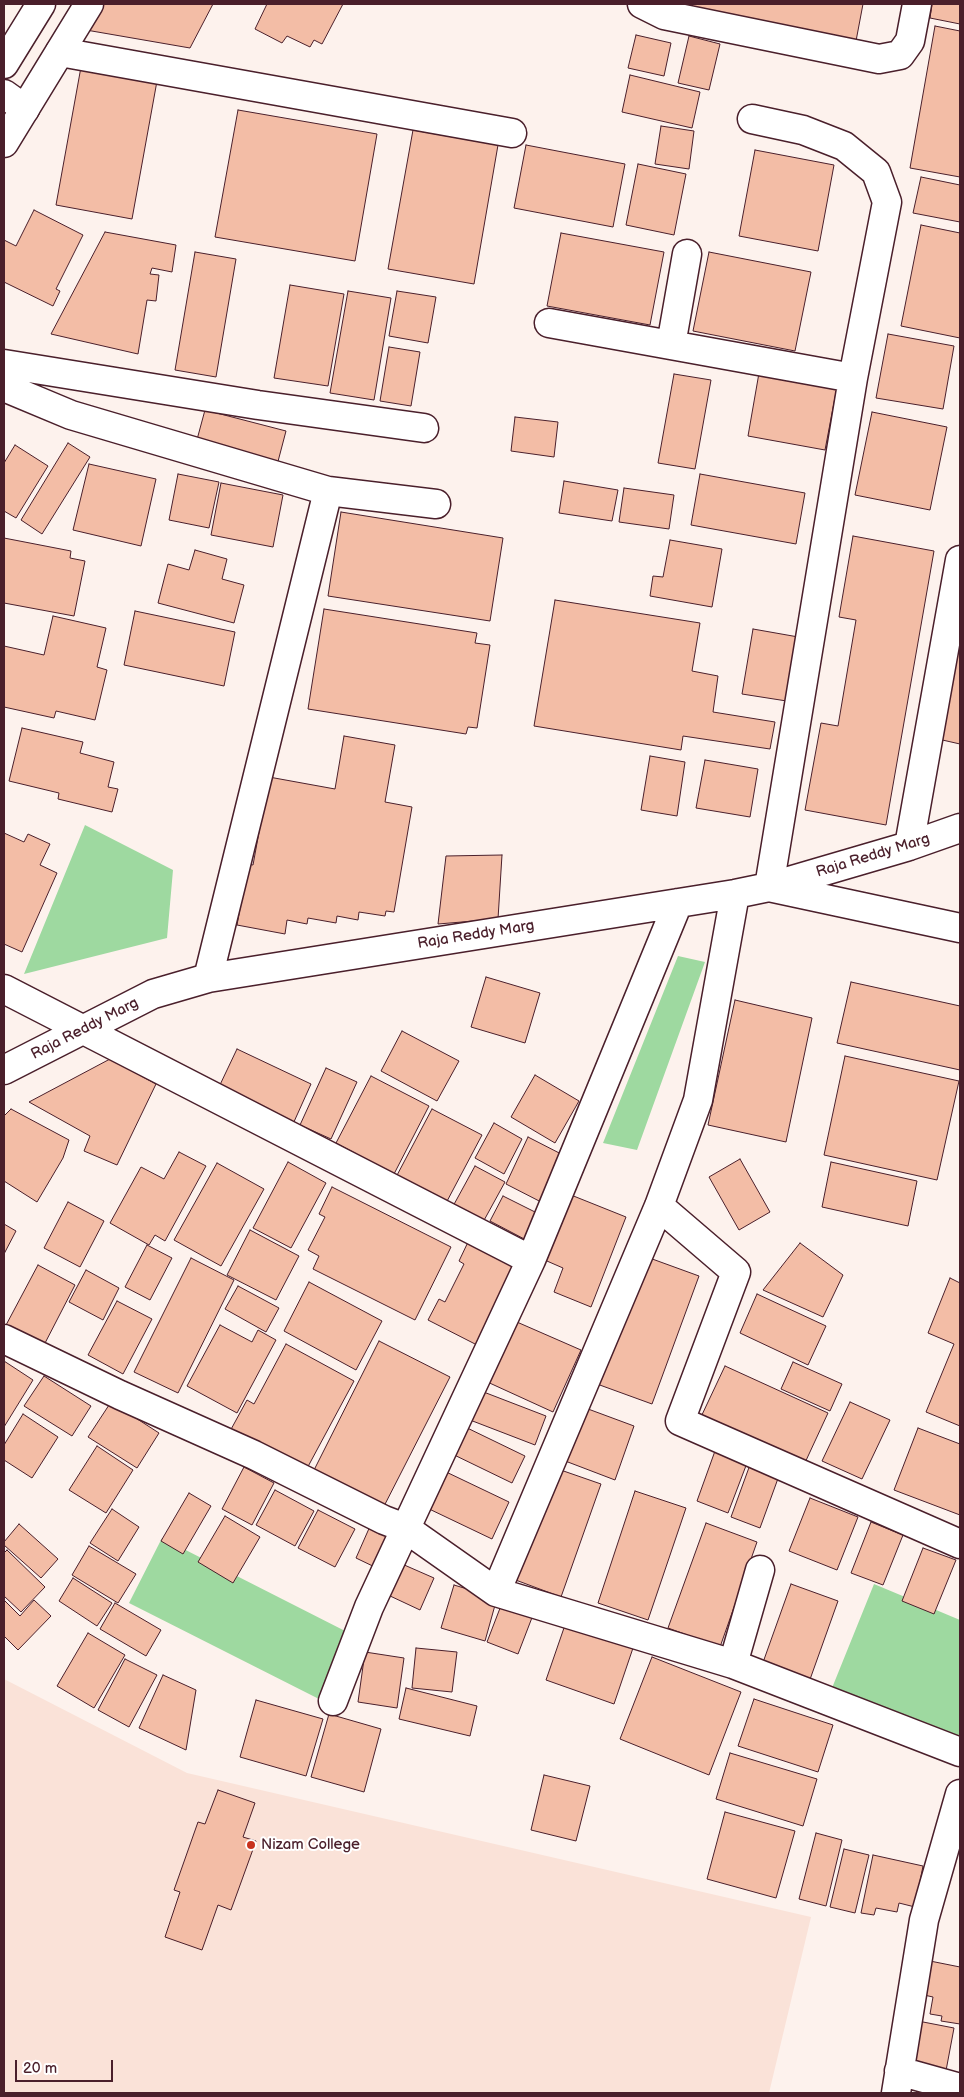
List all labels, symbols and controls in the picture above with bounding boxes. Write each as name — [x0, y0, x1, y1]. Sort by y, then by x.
street label: Raja Reddy Marg — [814, 830, 932, 882]
street label: Raja Reddy Marg — [416, 917, 536, 953]
street label: Raja Reddy Marg — [28, 994, 142, 1064]
place label: Nizam College — [261, 1836, 360, 1854]
marker: Nizam College — [245, 1839, 257, 1851]
scale bar — [18, 2050, 115, 2082]
text: 20 m — [23, 2059, 57, 2078]

